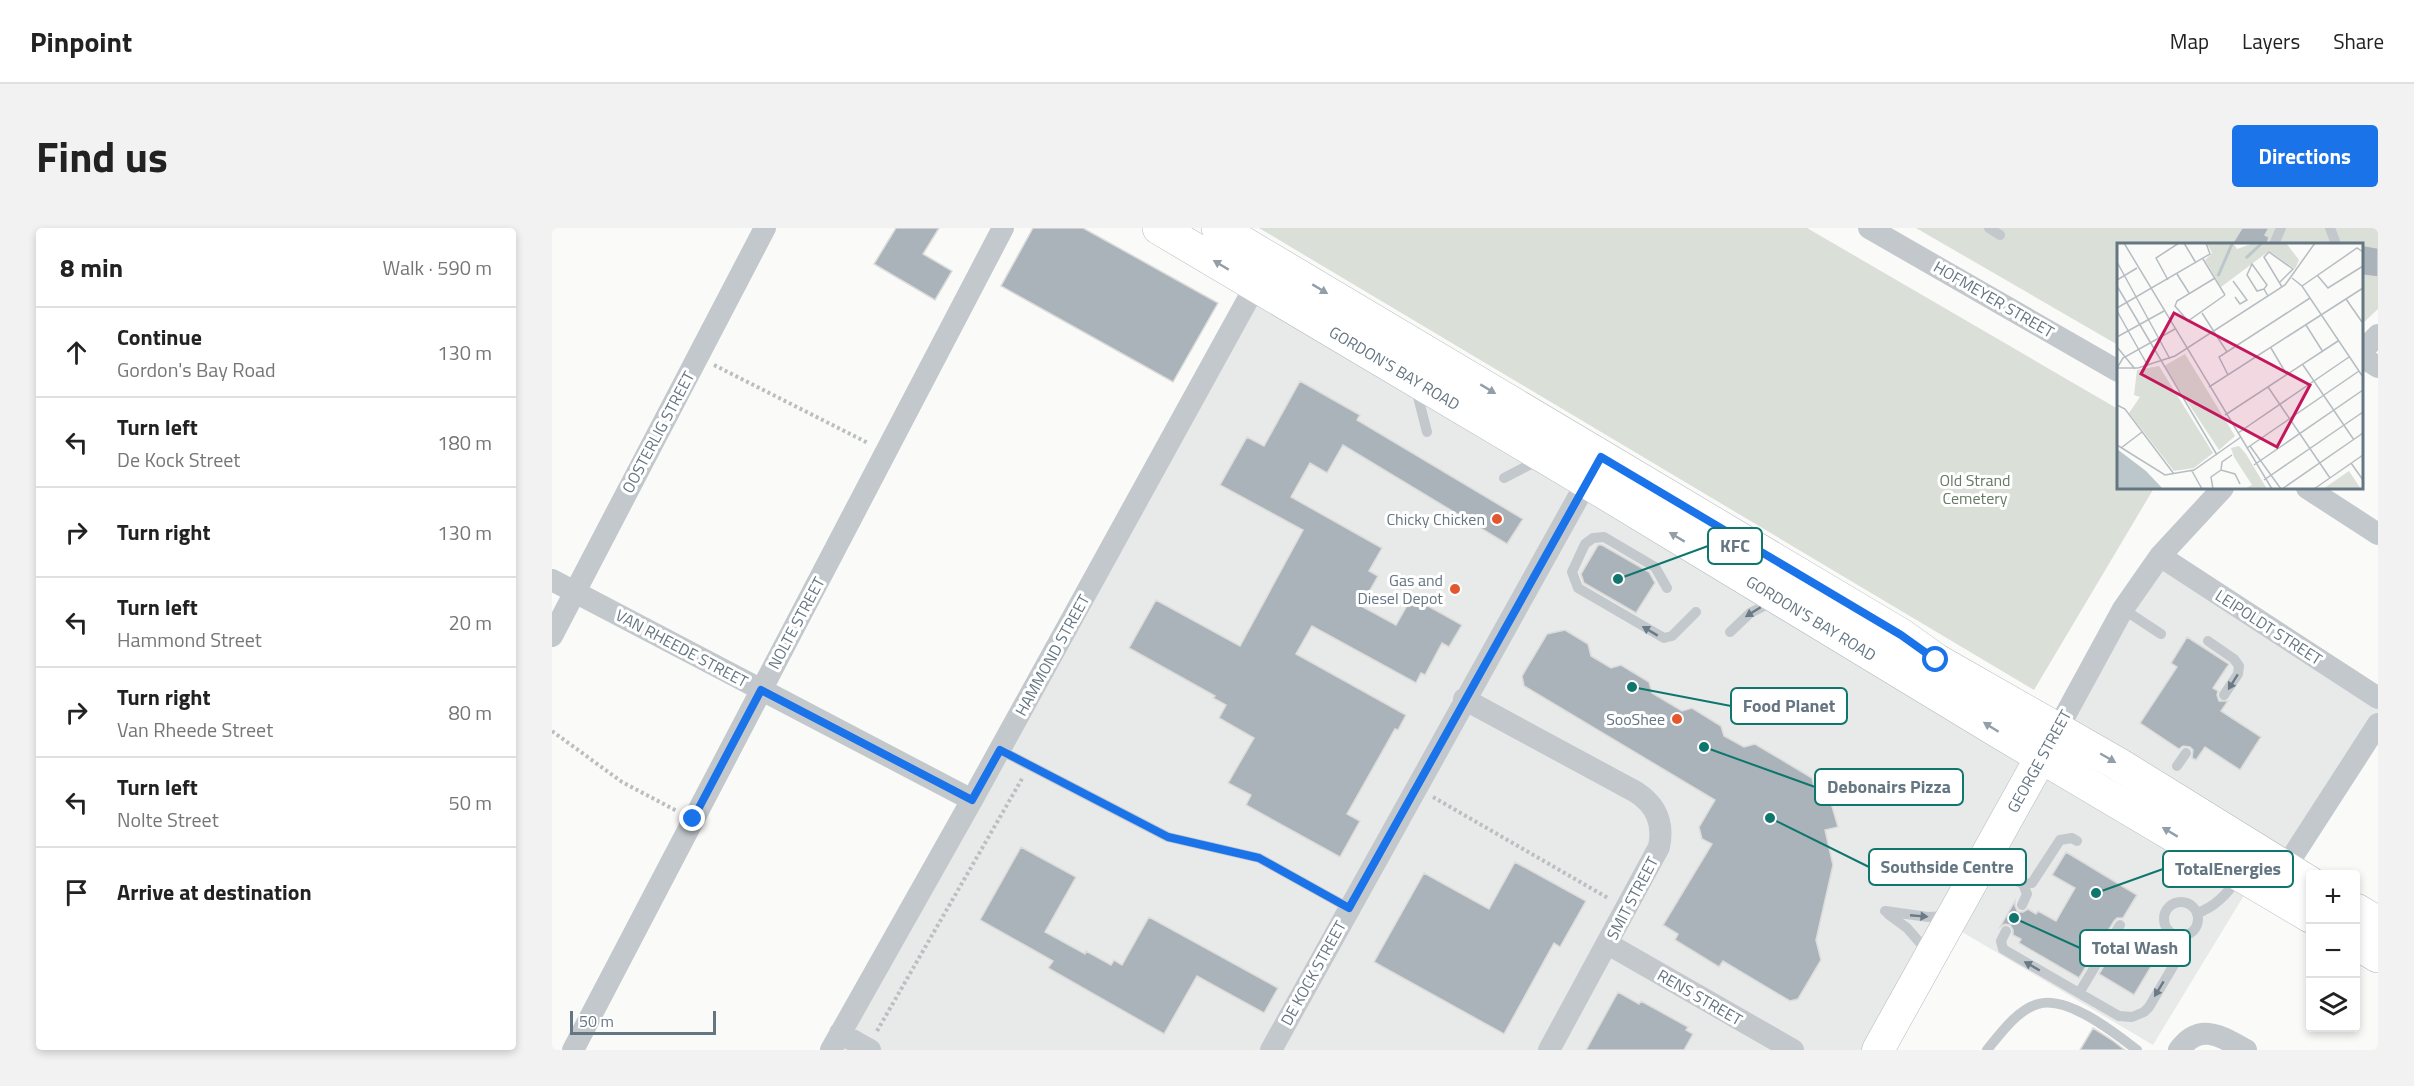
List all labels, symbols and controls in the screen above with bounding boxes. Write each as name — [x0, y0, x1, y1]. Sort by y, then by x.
text: Pinpoint — [30, 20, 132, 63]
text: Map — [2170, 25, 2209, 57]
text: Layers — [2242, 25, 2300, 57]
text: Share — [2333, 25, 2384, 57]
text: Find us — [36, 124, 168, 188]
button: Directions — [2232, 125, 2378, 187]
inset map — [2117, 243, 2363, 489]
text: 8 min — [60, 248, 123, 287]
text: Walk · 590 m — [383, 252, 492, 283]
street label: HOFMEYER STREET — [1929, 255, 2059, 344]
one-way arrow — [1212, 260, 1229, 270]
one-way arrow — [1312, 284, 1328, 295]
text: Continue — [117, 320, 202, 354]
street label: GORDON'S BAY ROAD — [1325, 320, 1465, 416]
icon: ahead — [60, 336, 93, 369]
text: 130 m — [437, 337, 492, 368]
text: Gordon's Bay Road — [117, 354, 276, 385]
street label: OOSTERLIG STREET — [616, 366, 701, 497]
one-way arrow — [1480, 384, 1496, 395]
text: Turn left — [117, 410, 198, 444]
icon: left — [60, 426, 93, 459]
text: 180 m — [437, 427, 492, 458]
text: De Kock Street — [117, 444, 240, 475]
park label: Old Strand Cemetery — [1940, 468, 2011, 510]
place label: Chicky Chicken — [1386, 507, 1485, 531]
marker: Chicky Chicken — [1490, 512, 1504, 526]
text: Turn right — [117, 515, 211, 549]
icon: right — [60, 516, 93, 549]
text: 130 m — [437, 517, 492, 548]
callout: KFC — [1708, 528, 1762, 564]
one-way arrow — [1669, 531, 1685, 542]
text: KFC — [1720, 532, 1750, 559]
place label: Gas and Diesel Depot — [1358, 568, 1443, 610]
street label: GORDON'S BAY ROAD — [1742, 569, 1881, 667]
street label: NOLTE STREET — [762, 572, 831, 673]
marker: Gas and Diesel Depot — [1448, 582, 1462, 596]
street label: LEIPOLDT STREET — [2211, 583, 2328, 671]
street label: HAMMOND STREET — [1009, 589, 1096, 720]
text: Turn left — [117, 590, 198, 624]
street label: VAN RHEEDE STREET — [612, 603, 753, 693]
icon: left — [60, 606, 93, 639]
text: 20 m — [448, 607, 492, 638]
one-way arrow — [1745, 607, 1761, 618]
text: Hammond Street — [117, 624, 262, 655]
one-way arrow — [1642, 626, 1658, 637]
route start — [1922, 646, 1948, 672]
one-way arrow — [2227, 674, 2238, 690]
text: Turn right — [117, 680, 211, 714]
callout: Food Planet — [1731, 688, 1847, 724]
text: Food Planet — [1743, 692, 1836, 719]
icon: right — [60, 696, 93, 729]
text: 80 m — [448, 697, 492, 728]
street label: GEORGE STREET — [2001, 705, 2077, 817]
place label: SooShee — [1606, 707, 1665, 731]
marker: SooShee — [1670, 712, 1684, 726]
text: Van Rheede Street — [117, 714, 273, 745]
one-way arrow — [1983, 721, 1999, 732]
one-way arrow — [2100, 753, 2117, 763]
callout: Debonairs Pizza — [1815, 769, 1963, 805]
text: Turn left — [117, 770, 198, 804]
text: Debonairs Pizza — [1827, 773, 1951, 800]
icon: left — [60, 786, 93, 819]
text: 50 m — [448, 787, 492, 818]
text: Nolte Street — [117, 804, 219, 835]
route end — [679, 805, 705, 831]
one-way arrow — [2162, 827, 2178, 838]
callout: Southside Centre — [1869, 849, 2026, 885]
callout: TotalEnergies — [2163, 851, 2293, 887]
street label: SMIT STREET — [1600, 852, 1664, 944]
text: Southside Centre — [1880, 853, 2014, 880]
text: TotalEnergies — [2175, 855, 2281, 882]
map controls — [2306, 870, 2360, 1032]
button: + — [2306, 870, 2360, 924]
text: Arrive at destination — [117, 875, 312, 909]
icon: arrive — [60, 876, 93, 909]
one-way arrow — [1909, 911, 1928, 921]
street label: DE KOCK STREET — [1274, 916, 1352, 1030]
button: − — [2306, 924, 2360, 978]
callout: Total Wash — [2080, 930, 2190, 966]
text: Total Wash — [2092, 934, 2178, 961]
one-way arrow — [2024, 961, 2041, 971]
street label: RENS STREET — [1653, 963, 1748, 1031]
button: layers — [2306, 978, 2360, 1032]
one-way arrow — [2154, 981, 2165, 997]
scale bar — [570, 1008, 716, 1036]
text: 50 m — [579, 1009, 614, 1033]

